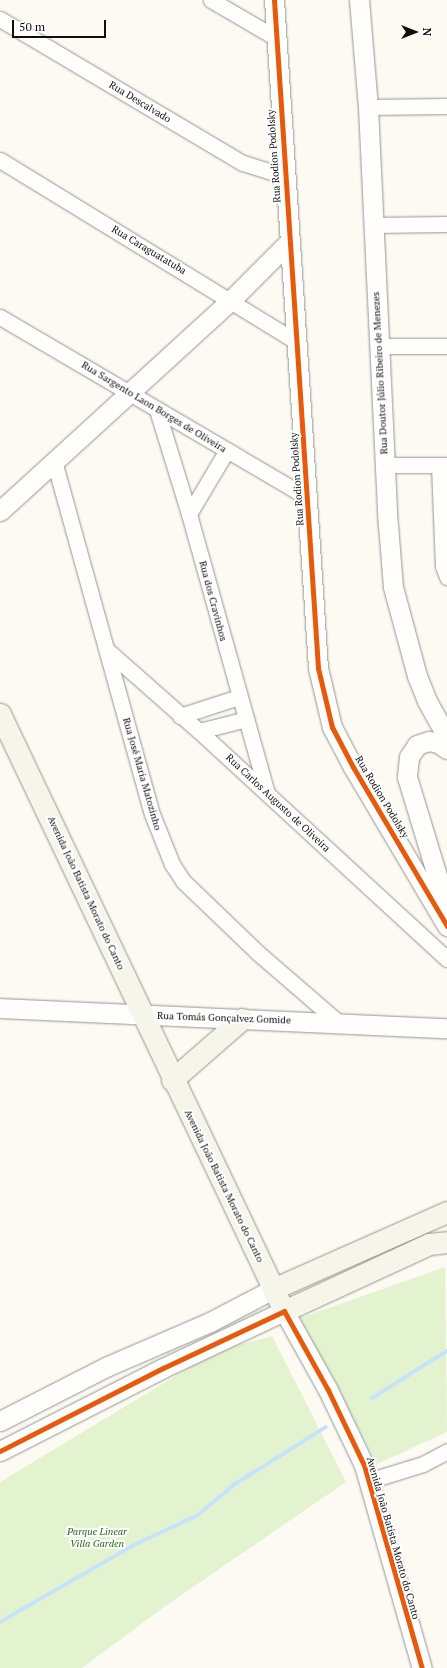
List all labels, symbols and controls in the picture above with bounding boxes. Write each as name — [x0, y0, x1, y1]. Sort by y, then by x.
scale bar — [14, 12, 108, 38]
north arrow — [395, 12, 435, 52]
text: 50 m — [19, 19, 45, 34]
text: N — [420, 28, 434, 36]
street label: Rua Descalvado — [107, 79, 173, 125]
street label: Rua Rodion Podolsky — [265, 109, 283, 203]
street label: Rua Caraguatatuba — [110, 223, 188, 277]
street label: Rua Doutor Júlio Ribeiro de Menezes — [370, 291, 390, 455]
street label: Rua Sargento Laon Borges de Oliveira — [79, 359, 229, 455]
street label: Rua Rodion Podolsky — [288, 432, 306, 526]
street label: Rua dos Cravinhos — [197, 560, 229, 642]
street label: Rua José Maria Matozinho — [120, 716, 164, 832]
street label: Rua Carlos Augusto de Oliveira — [223, 752, 333, 854]
street label: Rua Rodion Podolsky — [353, 754, 411, 840]
street label: Avenida João Batista Morato do Canto — [45, 814, 127, 972]
street label: Rua Tomás Gonçalvez Gomide — [157, 1010, 291, 1026]
street label: Avenida João Batista Morato do Canto — [182, 1108, 266, 1264]
street label: Avenida João Batista Morato do Canto — [364, 1455, 422, 1621]
park label: Parque Linear Villa Garden — [67, 1525, 127, 1548]

